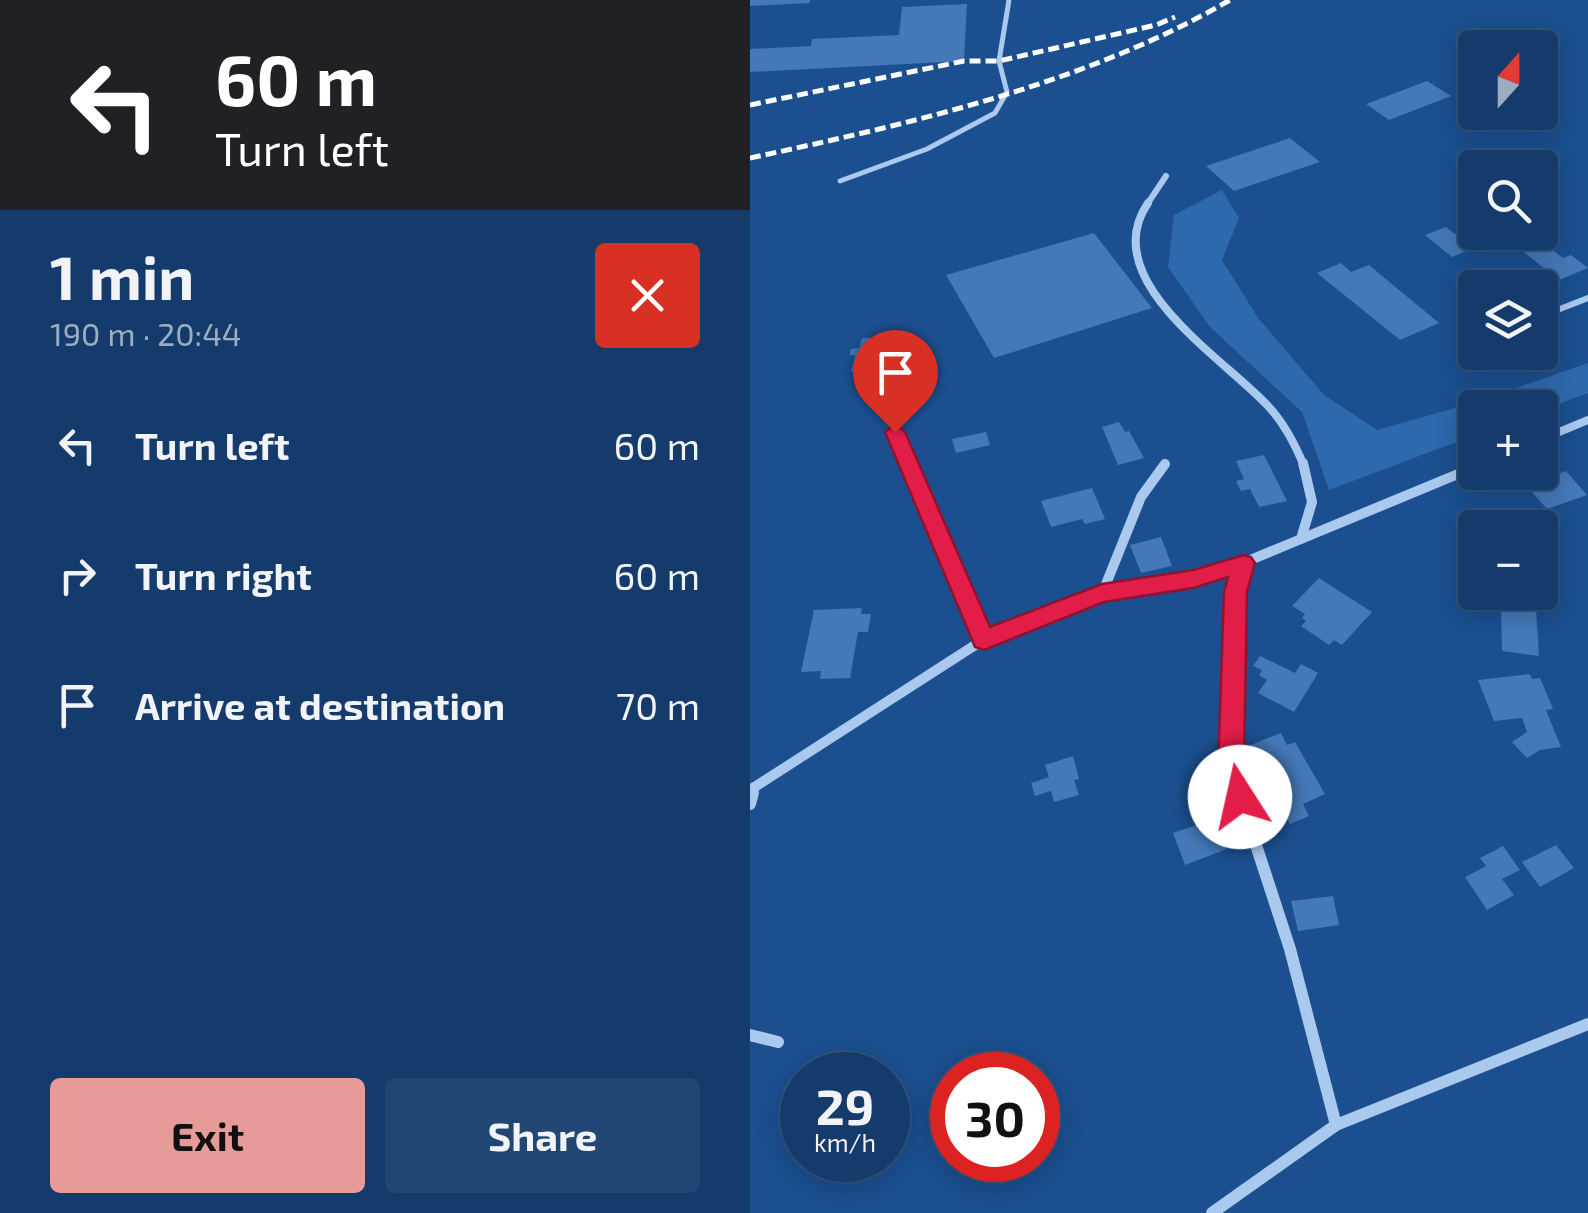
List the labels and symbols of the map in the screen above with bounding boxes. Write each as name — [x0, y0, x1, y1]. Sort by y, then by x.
north arrow — [1458, 30, 1558, 130]
pin — [853, 330, 938, 433]
position arrow — [1188, 745, 1292, 849]
speed limit sign: 30 — [930, 1052, 1060, 1182]

